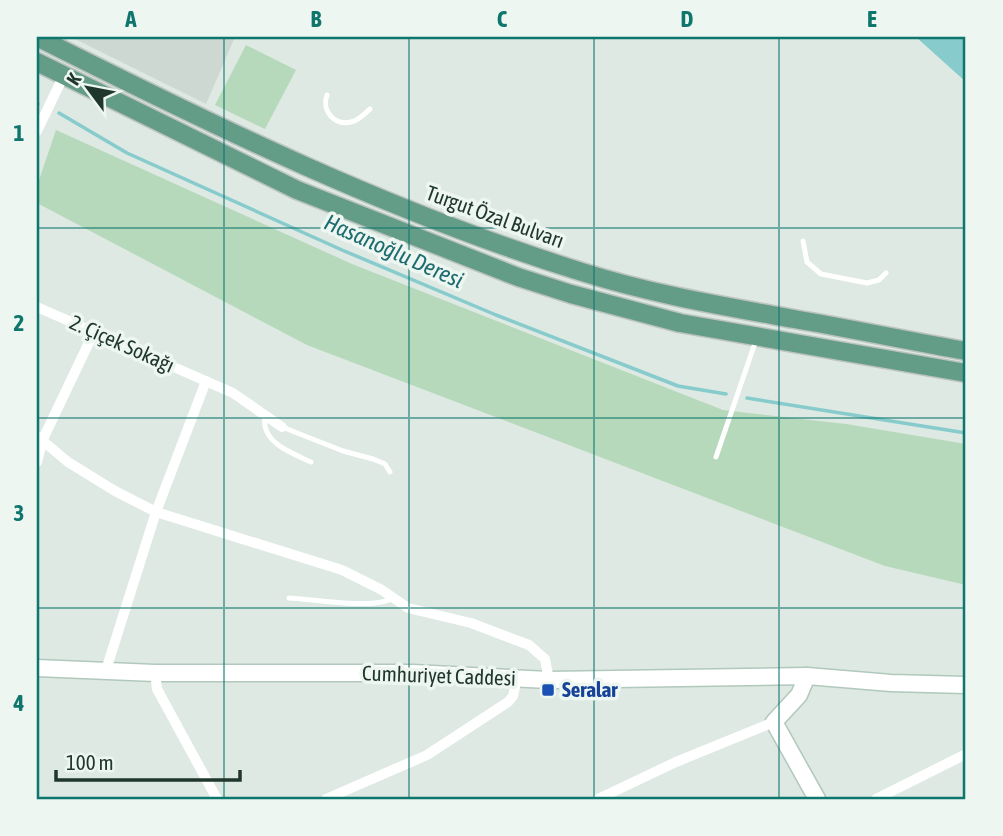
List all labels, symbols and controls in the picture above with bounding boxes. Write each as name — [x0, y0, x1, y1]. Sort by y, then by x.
text: A — [124, 6, 137, 32]
text: B — [311, 6, 322, 32]
text: C — [497, 6, 508, 32]
text: D — [681, 6, 694, 32]
text: E — [867, 6, 877, 32]
north arrow — [52, 52, 122, 122]
text: K — [62, 69, 86, 89]
text: 1 — [14, 120, 25, 146]
street label: Turgut Özal Bulvarı — [423, 180, 567, 252]
water label: Hasanoğlu Deresi — [321, 209, 467, 293]
street label: 2. Çiçek Sokağı — [66, 309, 178, 377]
text: 2 — [14, 310, 24, 336]
text: 3 — [14, 500, 24, 526]
street label: Cumhuriyet Caddesi — [362, 660, 516, 690]
place label: Seralar — [562, 677, 618, 701]
marker: Seralar — [540, 682, 556, 698]
text: 4 — [13, 690, 25, 716]
scale bar — [56, 738, 240, 782]
text: 100 m — [66, 750, 114, 774]

